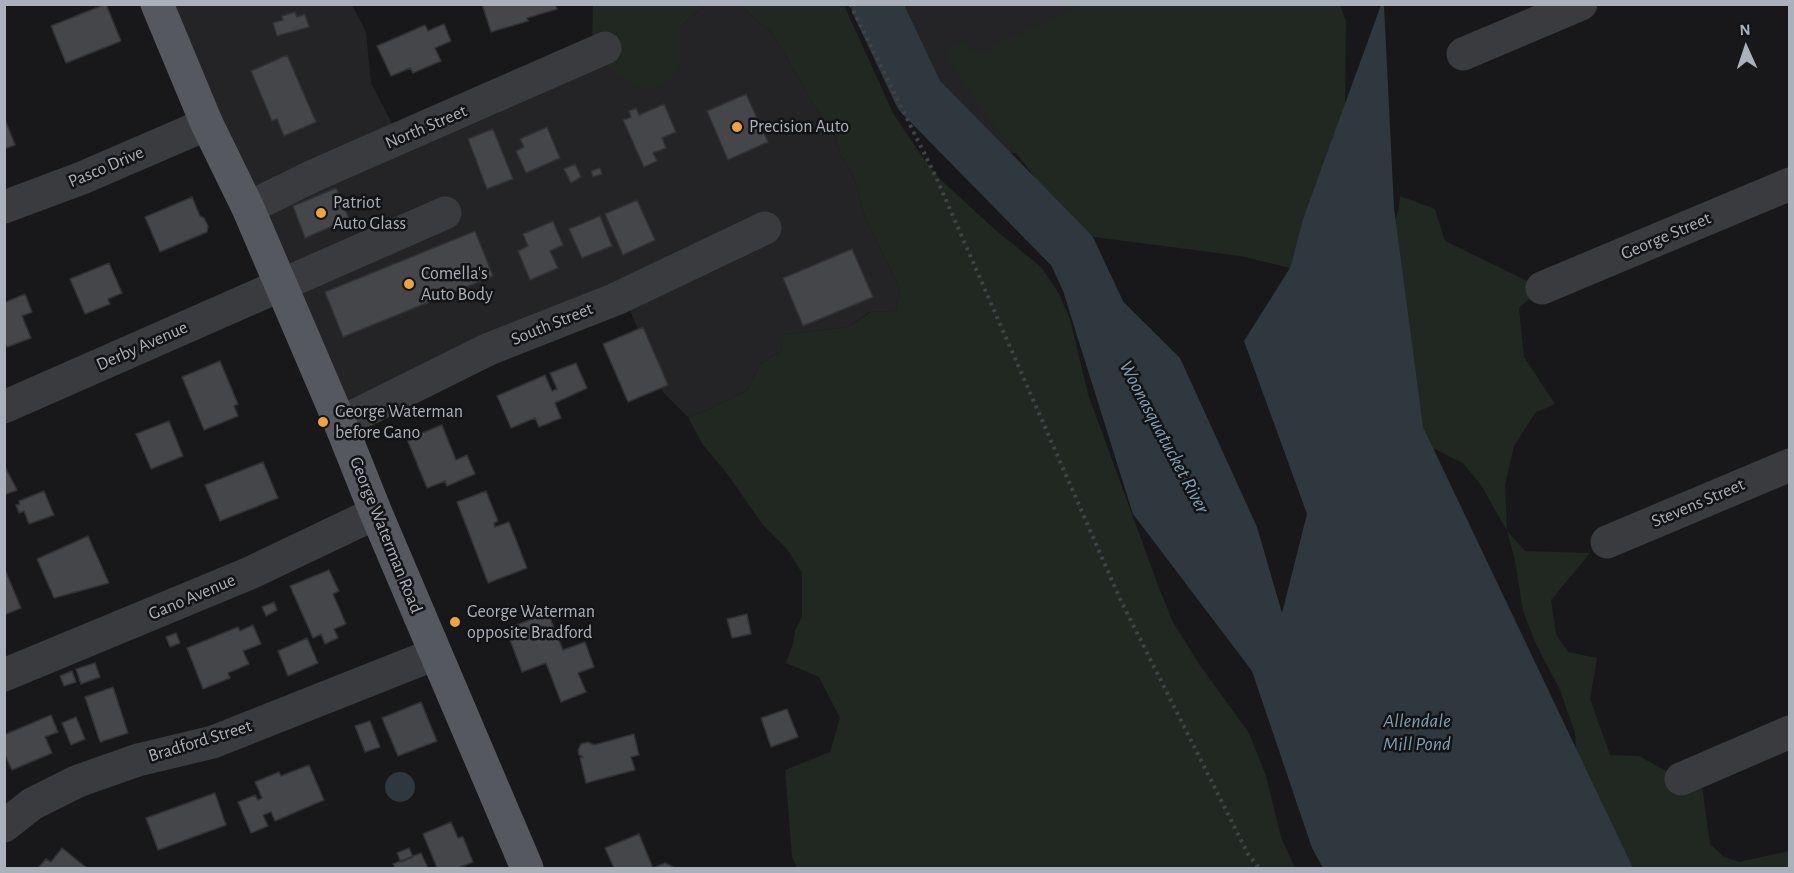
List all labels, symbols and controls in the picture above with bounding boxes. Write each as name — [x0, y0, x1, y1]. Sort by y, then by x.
north arrow — [1716, 18, 1776, 78]
text: N — [1739, 22, 1751, 38]
street label: North Street — [382, 100, 470, 154]
place label: Precision Auto — [749, 116, 849, 138]
marker: Precision Auto — [730, 120, 744, 134]
street label: Pasco Drive — [65, 141, 147, 193]
place label: Patriot Auto Glass — [333, 192, 406, 234]
marker: Patriot Auto Glass — [314, 206, 328, 220]
street label: George Street — [1618, 207, 1714, 265]
place label: Comella's Auto Body — [421, 263, 493, 306]
marker: Comella's Auto Body — [402, 277, 416, 291]
street label: South Street — [508, 298, 596, 350]
street label: Derby Avenue — [93, 316, 191, 376]
water label: Woonasquatucket River — [1114, 357, 1214, 517]
place label: George Waterman before Gano — [335, 401, 463, 444]
marker: George Waterman before Gano — [316, 415, 330, 429]
street label: George Waterman Road — [345, 454, 427, 616]
street label: Stevens Street — [1648, 474, 1748, 532]
street label: Gano Avenue — [145, 569, 239, 625]
place label: George Waterman opposite Bradford — [467, 601, 595, 644]
marker: George Waterman opposite Bradford — [448, 615, 462, 629]
water label: Allendale Mill Pond — [1383, 709, 1451, 756]
street label: Bradford Street — [146, 715, 254, 767]

